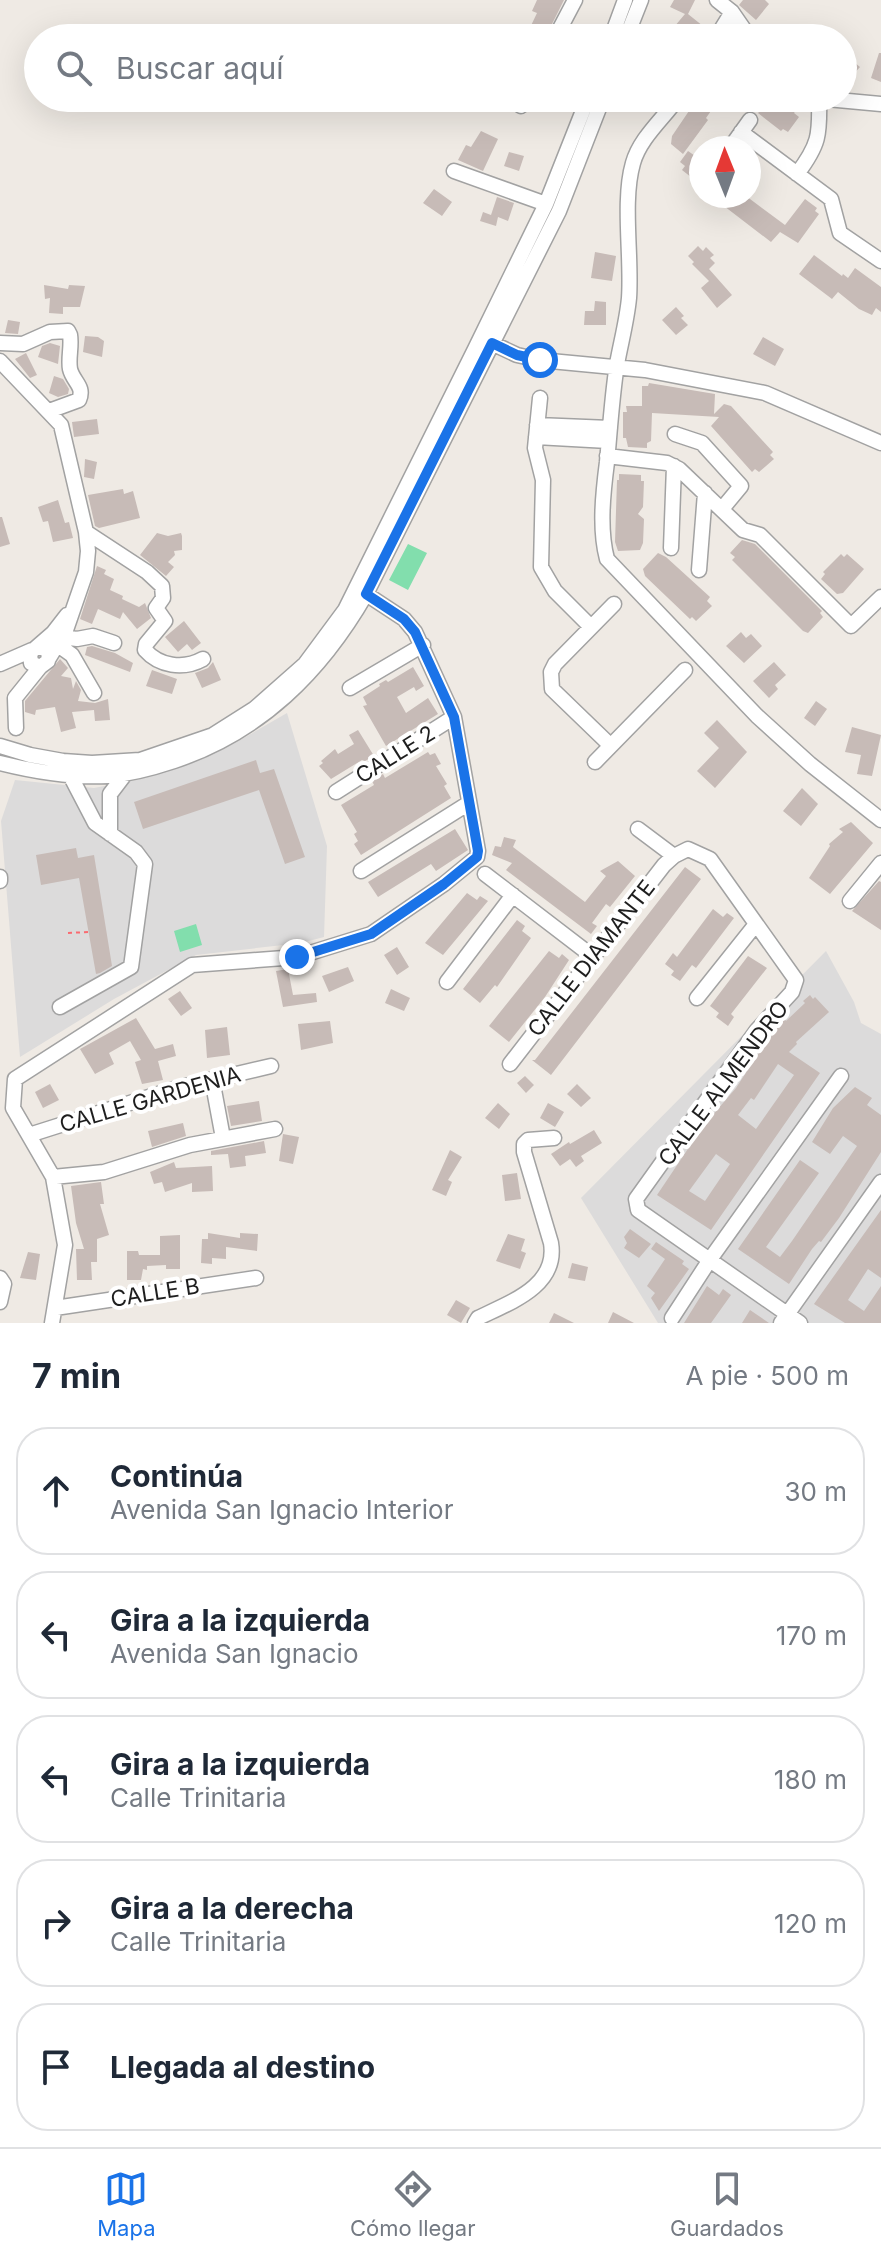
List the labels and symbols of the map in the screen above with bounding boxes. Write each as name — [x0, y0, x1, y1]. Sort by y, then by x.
north arrow — [689, 136, 761, 208]
route start — [522, 342, 558, 378]
street label: CALLE 2 — [351, 720, 439, 788]
street label: CALLE DIAMANTE — [522, 875, 660, 1041]
route end — [279, 939, 315, 975]
street label: CALLE ALMENDRO — [653, 996, 793, 1170]
street label: CALLE GARDENIA — [56, 1061, 244, 1137]
street label: CALLE B — [109, 1272, 201, 1312]

